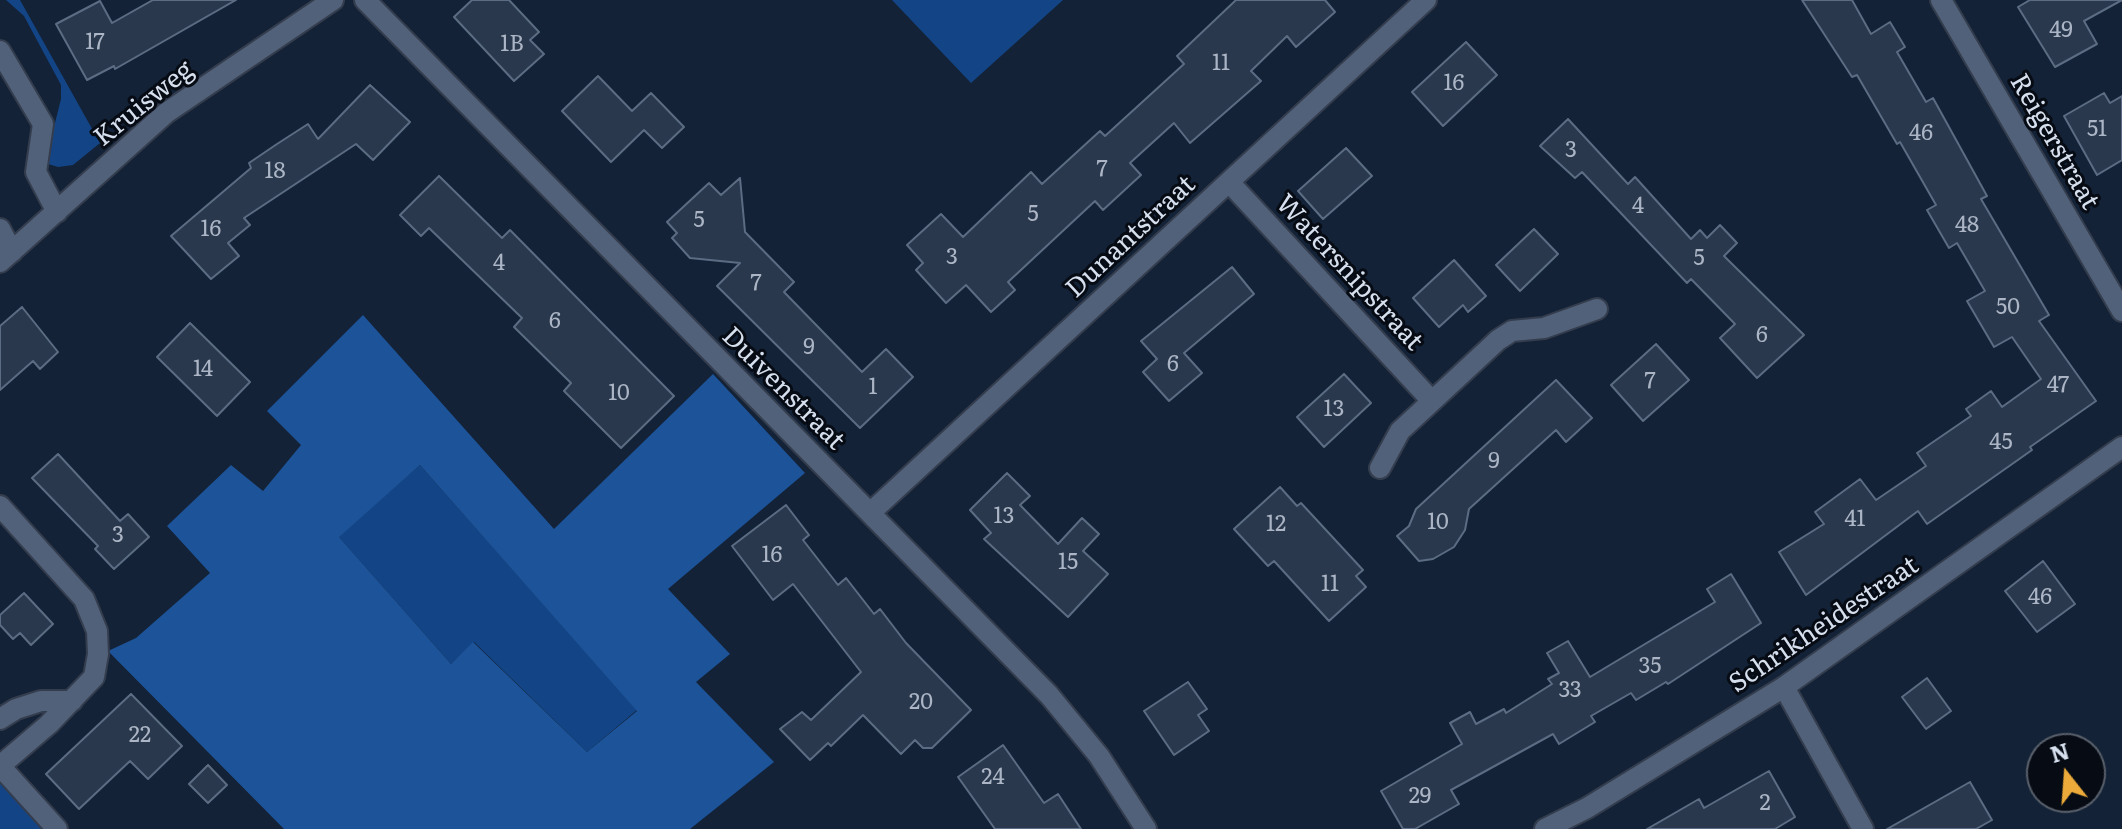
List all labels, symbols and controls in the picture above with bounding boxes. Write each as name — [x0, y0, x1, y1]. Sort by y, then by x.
house number: 49 — [2049, 18, 2073, 44]
house number: 17 — [85, 30, 105, 56]
house number: 1B — [500, 32, 524, 58]
house number: 11 — [1212, 51, 1230, 77]
street label: Kruisweg — [88, 55, 200, 153]
street label: Reigerstraat — [2003, 69, 2105, 215]
house number: 16 — [1444, 71, 1464, 97]
house number: 51 — [2087, 117, 2107, 143]
house number: 46 — [1909, 121, 1933, 147]
house number: 3 — [1565, 138, 1577, 164]
house number: 7 — [1096, 157, 1108, 183]
house number: 18 — [264, 159, 286, 185]
street label: Dunantstraat — [1060, 169, 1202, 305]
street label: Watersnipstraat — [1269, 189, 1429, 357]
house number: 4 — [1632, 194, 1644, 220]
house number: 5 — [1027, 202, 1039, 228]
house number: 5 — [693, 208, 705, 234]
house number: 48 — [1955, 213, 1979, 239]
house number: 16 — [201, 217, 221, 243]
house number: 3 — [946, 245, 958, 271]
house number: 5 — [1693, 246, 1705, 272]
house number: 4 — [493, 251, 505, 277]
house number: 7 — [750, 271, 762, 297]
house number: 50 — [1996, 295, 2020, 321]
house number: 6 — [549, 309, 561, 335]
street label: Duivenstraat — [715, 321, 851, 457]
house number: 6 — [1756, 323, 1768, 349]
house number: 9 — [803, 335, 815, 361]
house number: 6 — [1167, 352, 1179, 378]
house number: 14 — [193, 357, 213, 383]
house number: 7 — [1644, 369, 1656, 395]
house number: 47 — [2047, 373, 2069, 399]
house number: 1 — [869, 375, 877, 401]
house number: 10 — [608, 381, 630, 407]
house number: 13 — [1324, 397, 1344, 423]
house number: 45 — [1989, 430, 2013, 456]
house number: 9 — [1488, 449, 1500, 475]
house number: 13 — [994, 504, 1014, 530]
house number: 41 — [1844, 507, 1866, 533]
house number: 10 — [1427, 510, 1449, 536]
house number: 12 — [1266, 512, 1286, 538]
house number: 3 — [112, 523, 124, 549]
house number: 16 — [762, 543, 782, 569]
house number: 15 — [1058, 550, 1078, 576]
street label: Schrikheidestraat — [1723, 550, 1925, 700]
house number: 11 — [1321, 572, 1339, 598]
house number: 46 — [2028, 585, 2052, 611]
house number: 35 — [1639, 654, 1661, 680]
house number: 33 — [1558, 678, 1582, 704]
house number: 20 — [909, 690, 933, 716]
house number: 22 — [129, 723, 151, 749]
north arrow — [2026, 733, 2106, 813]
text: N — [2046, 733, 2073, 770]
house number: 24 — [981, 765, 1005, 791]
house number: 29 — [1409, 784, 1431, 810]
house number: 2 — [1759, 791, 1771, 817]

